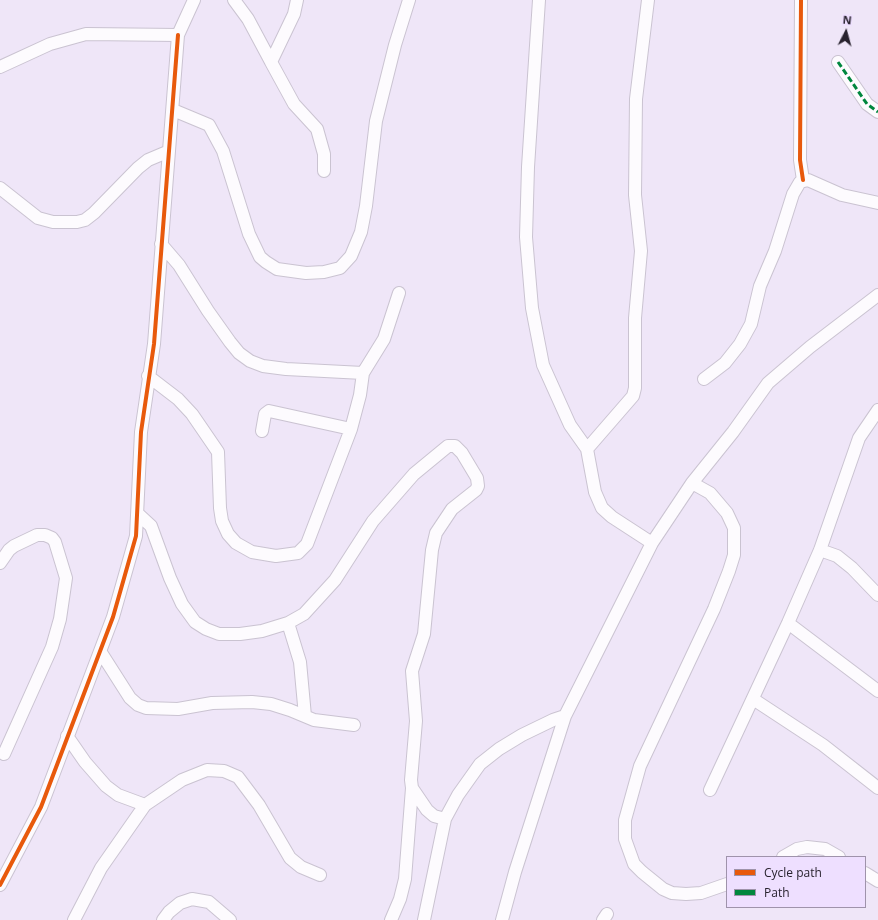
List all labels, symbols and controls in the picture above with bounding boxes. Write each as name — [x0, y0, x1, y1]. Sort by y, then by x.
north arrow — [826, 12, 866, 52]
text: N — [842, 12, 853, 27]
legend — [726, 856, 866, 908]
text: Cycle path — [764, 864, 822, 881]
text: Path — [764, 884, 790, 901]

